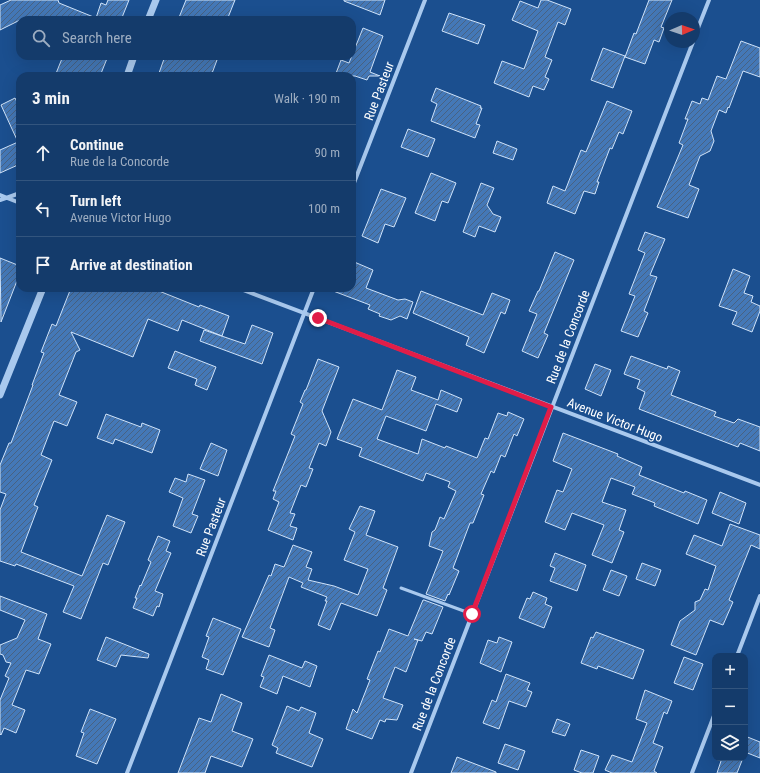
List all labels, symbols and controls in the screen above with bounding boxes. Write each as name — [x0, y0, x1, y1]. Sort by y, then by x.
north arrow — [664, 12, 700, 48]
search box — [16, 16, 356, 60]
icon: search — [30, 27, 52, 49]
text: Search here — [62, 29, 132, 47]
street label: Rue Pasteur — [361, 59, 397, 123]
text: 3 min — [32, 88, 70, 108]
text: Walk · 190 m — [274, 91, 340, 106]
text: Continue — [70, 136, 124, 154]
icon: ahead — [32, 142, 54, 164]
text: 90 m — [314, 145, 340, 160]
text: Rue de la Concorde — [70, 154, 169, 169]
text: Turn left — [70, 192, 121, 210]
icon: left — [32, 198, 54, 220]
text: 100 m — [308, 201, 340, 216]
text: Avenue Victor Hugo — [70, 210, 171, 225]
icon: arrive — [32, 254, 54, 276]
text: Arrive at destination — [70, 256, 193, 274]
street label: Rue de la Concorde — [543, 288, 593, 386]
route end — [309, 309, 327, 327]
street label: Avenue Victor Hugo — [565, 395, 665, 445]
street label: Rue Pasteur — [193, 495, 229, 559]
route start — [463, 605, 481, 623]
street label: Rue de la Concorde — [409, 635, 459, 733]
map controls — [712, 653, 748, 761]
button: + — [712, 653, 748, 689]
button: − — [712, 689, 748, 725]
button: layers — [712, 725, 748, 761]

